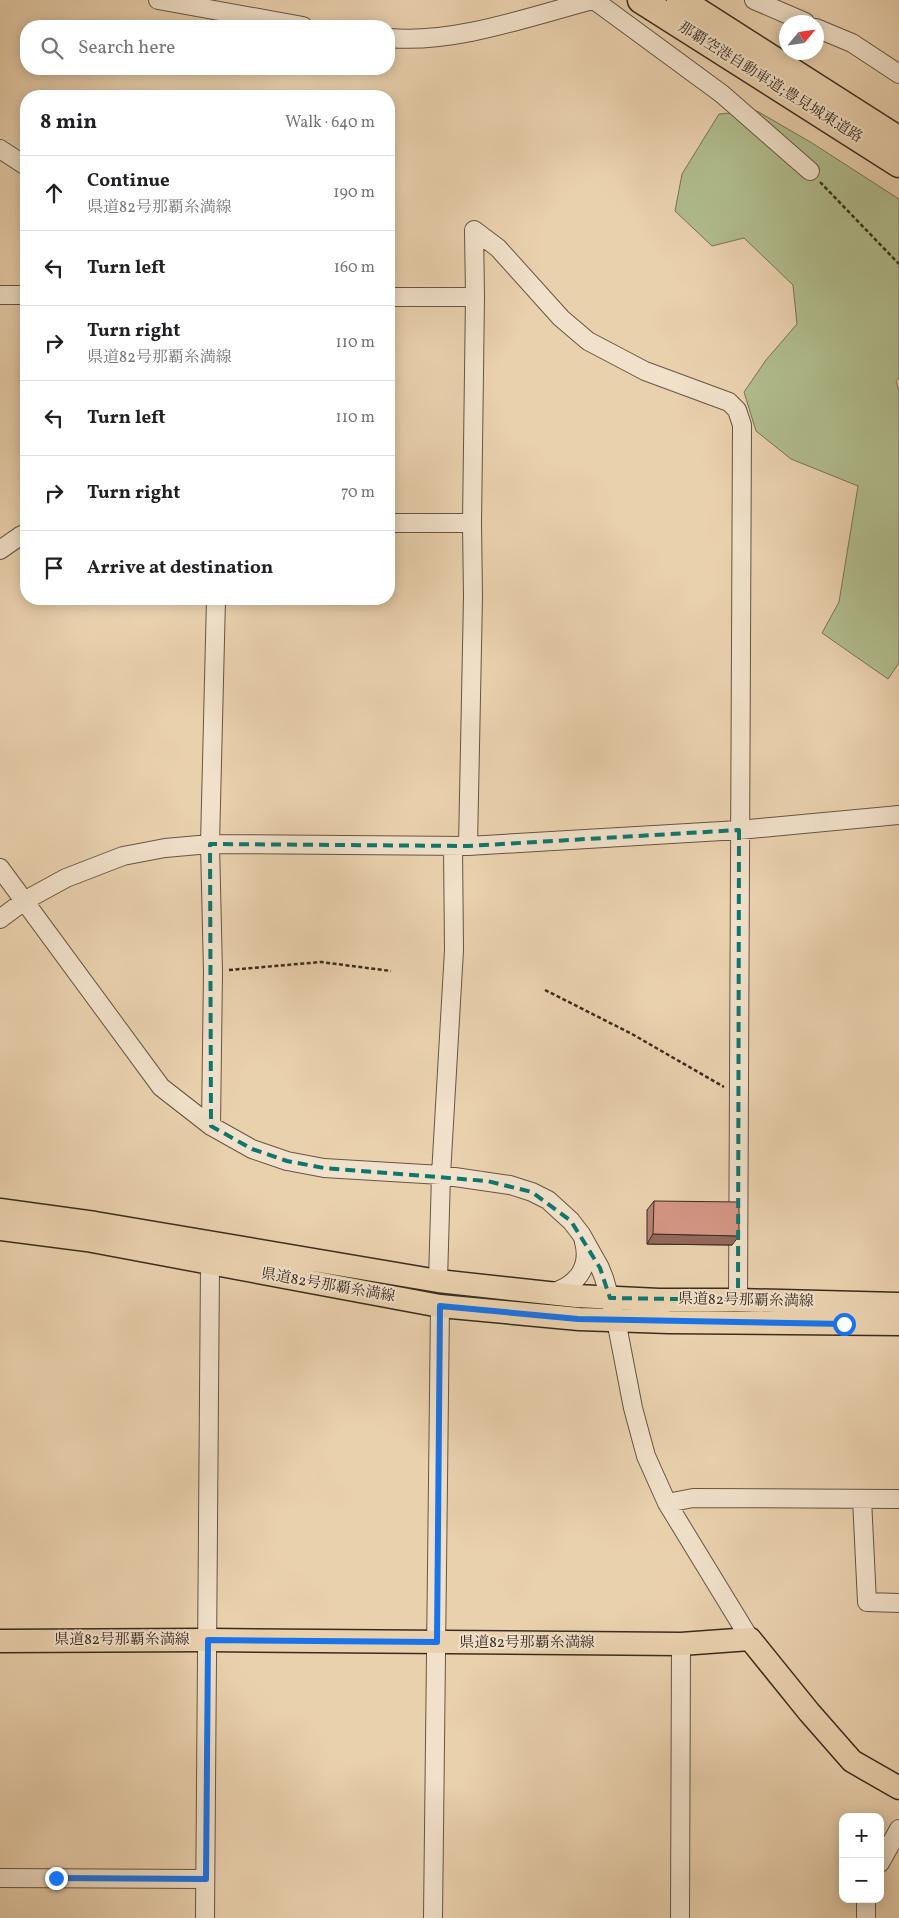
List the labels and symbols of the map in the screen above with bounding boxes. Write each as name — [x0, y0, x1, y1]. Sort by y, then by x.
north arrow — [779, 15, 824, 60]
street label: 那覇空港自動車道;豊見城東道路 — [674, 17, 866, 149]
street label: 県道82号那覇糸満線 — [259, 1264, 397, 1308]
street label: 県道82号那覇糸満線 — [678, 1289, 814, 1313]
route start — [833, 1313, 856, 1336]
street label: 県道82号那覇糸満線 — [54, 1630, 190, 1651]
street label: 県道82号那覇糸満線 — [459, 1633, 595, 1654]
route end — [45, 1867, 68, 1890]

